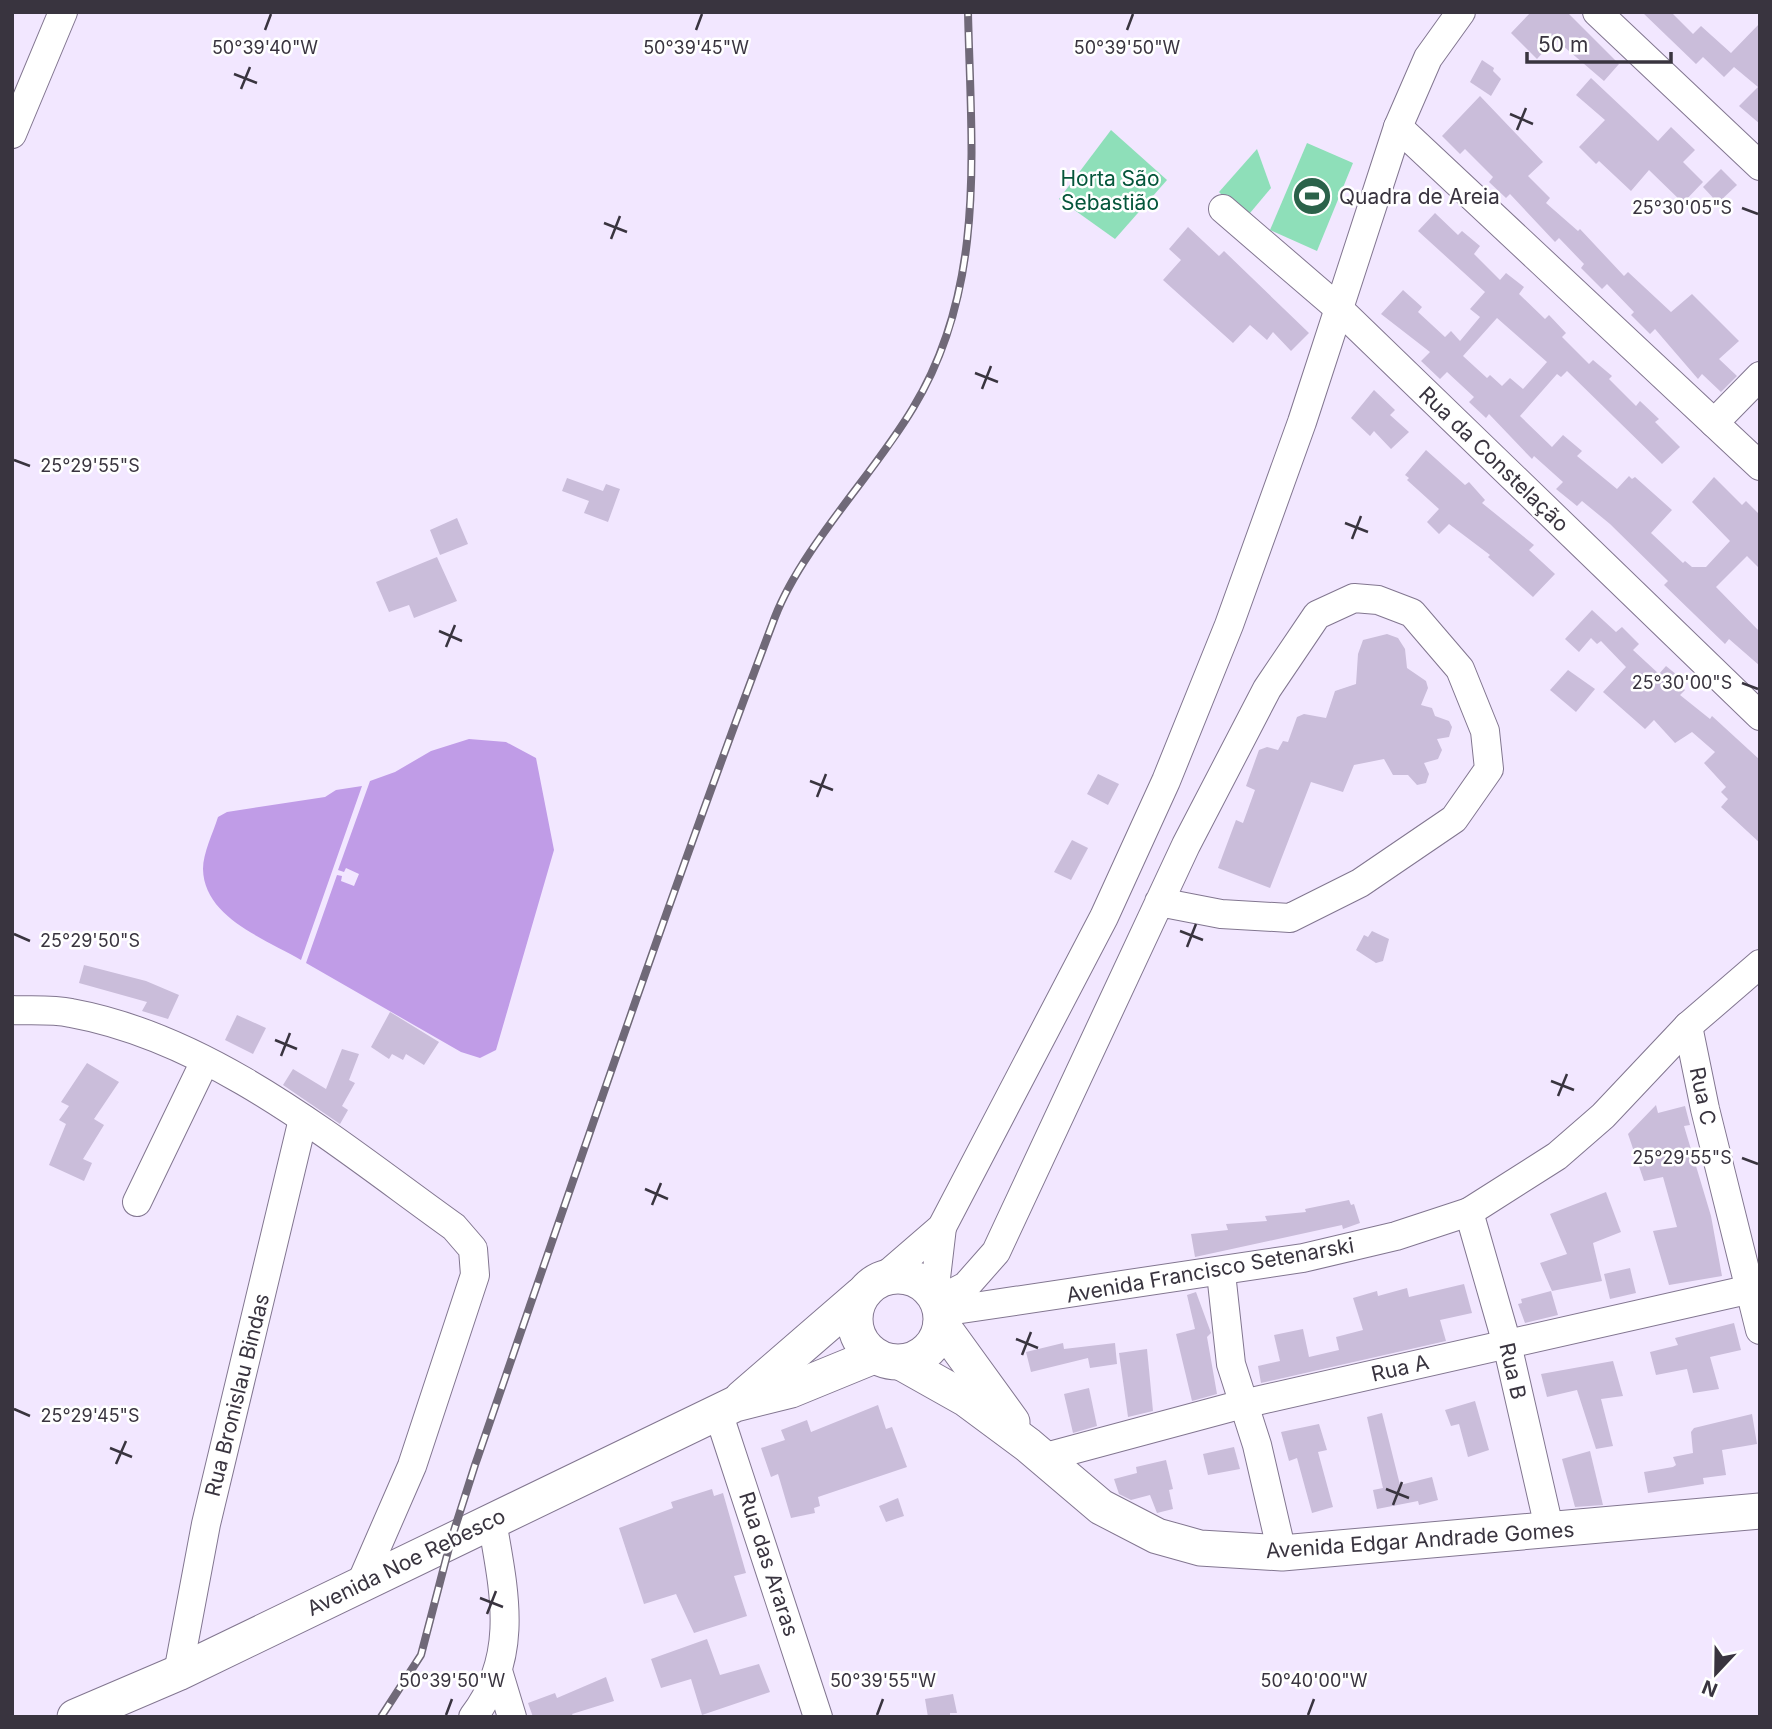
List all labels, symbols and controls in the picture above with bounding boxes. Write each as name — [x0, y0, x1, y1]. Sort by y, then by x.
scale bar — [1527, 21, 1670, 65]
text: 50 m — [1538, 32, 1588, 57]
text: 50°39'40"W — [212, 37, 318, 58]
text: 50°39'45"W — [643, 37, 749, 58]
text: 50°39'50"W — [1074, 37, 1181, 58]
park label: Horta São Sebastião — [1061, 166, 1159, 215]
sports icon: Quadra de Areia — [1291, 175, 1333, 217]
place label: Quadra de Areia — [1339, 184, 1500, 209]
text: 25°30'05"S — [1632, 197, 1732, 218]
street label: Rua da Constelação — [1414, 381, 1574, 537]
text: 25°29'55"S — [40, 455, 140, 476]
text: 25°30'00"S — [1632, 672, 1732, 693]
text: 25°29'50"S — [40, 930, 140, 951]
street label: Rua C — [1685, 1065, 1721, 1127]
text: 25°29'55"S — [1632, 1147, 1732, 1168]
street label: Avenida Francisco Setenarski — [1064, 1232, 1356, 1308]
street label: Rua Bronislau Bindas — [200, 1291, 274, 1499]
street label: Rua B — [1494, 1340, 1532, 1402]
street label: Rua A — [1369, 1349, 1431, 1387]
text: 25°29'45"S — [40, 1405, 140, 1426]
street label: Rua das Araras — [734, 1489, 804, 1639]
street label: Avenida Noe Rebesco — [303, 1503, 509, 1621]
street label: Avenida Edgar Andrade Gomes — [1265, 1517, 1575, 1563]
north arrow — [1681, 1638, 1751, 1708]
text: 50°39'50"W — [399, 1670, 506, 1691]
text: 50°39'55"W — [830, 1670, 936, 1691]
text: 50°40'00"W — [1261, 1670, 1368, 1691]
text: N — [1699, 1675, 1721, 1702]

